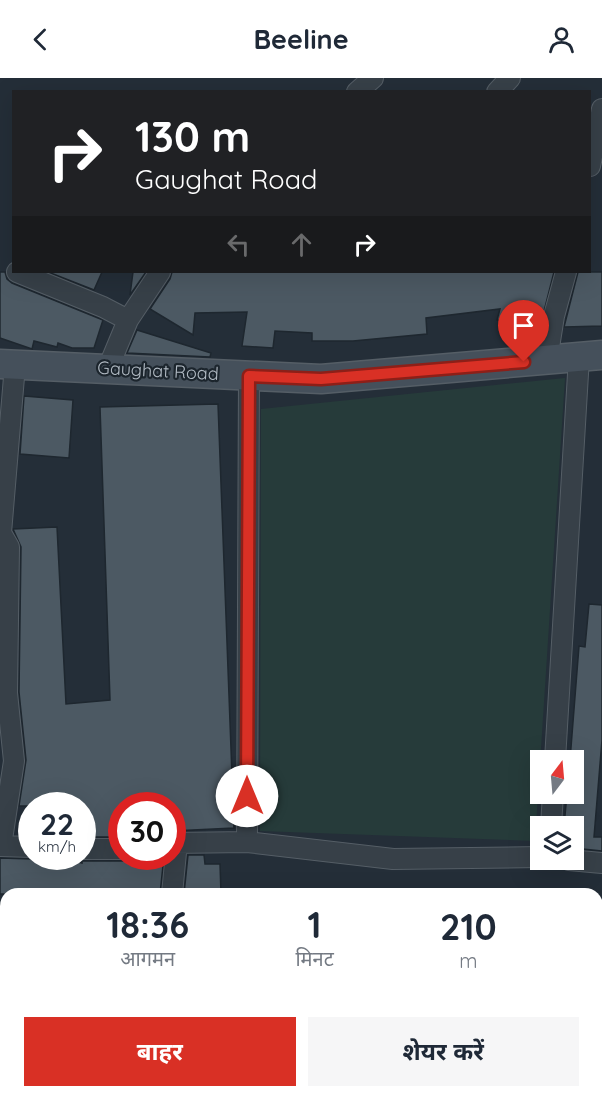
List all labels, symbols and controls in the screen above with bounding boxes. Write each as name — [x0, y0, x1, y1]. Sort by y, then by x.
text: Beeline — [253, 22, 349, 56]
icon: back — [24, 23, 57, 56]
icon: person — [545, 23, 578, 56]
text: 130 m — [135, 110, 250, 163]
icon: right — [36, 114, 114, 192]
text: Gaughat Road — [135, 162, 317, 196]
icon: left — [222, 228, 255, 261]
icon: ahead — [285, 228, 318, 261]
icon: right — [348, 228, 381, 261]
pin — [498, 300, 549, 362]
icon: arrive — [507, 309, 540, 342]
street label: Gaughat Road — [97, 356, 219, 385]
north arrow — [530, 750, 584, 804]
map controls — [530, 750, 584, 870]
position arrow — [215, 764, 279, 828]
speed limit sign: 30 — [108, 792, 186, 870]
text: 22 — [40, 805, 74, 843]
button: layers — [530, 816, 584, 870]
text: km/h — [38, 837, 76, 856]
text: 18:36 — [106, 902, 189, 947]
text: 1 — [308, 902, 322, 947]
text: 210 — [440, 904, 497, 949]
text: आगमन — [120, 946, 175, 971]
text: मिनट — [295, 946, 334, 971]
text: m — [459, 948, 478, 973]
button: बाहर — [24, 1017, 296, 1086]
button: शेयर करें — [308, 1017, 579, 1086]

